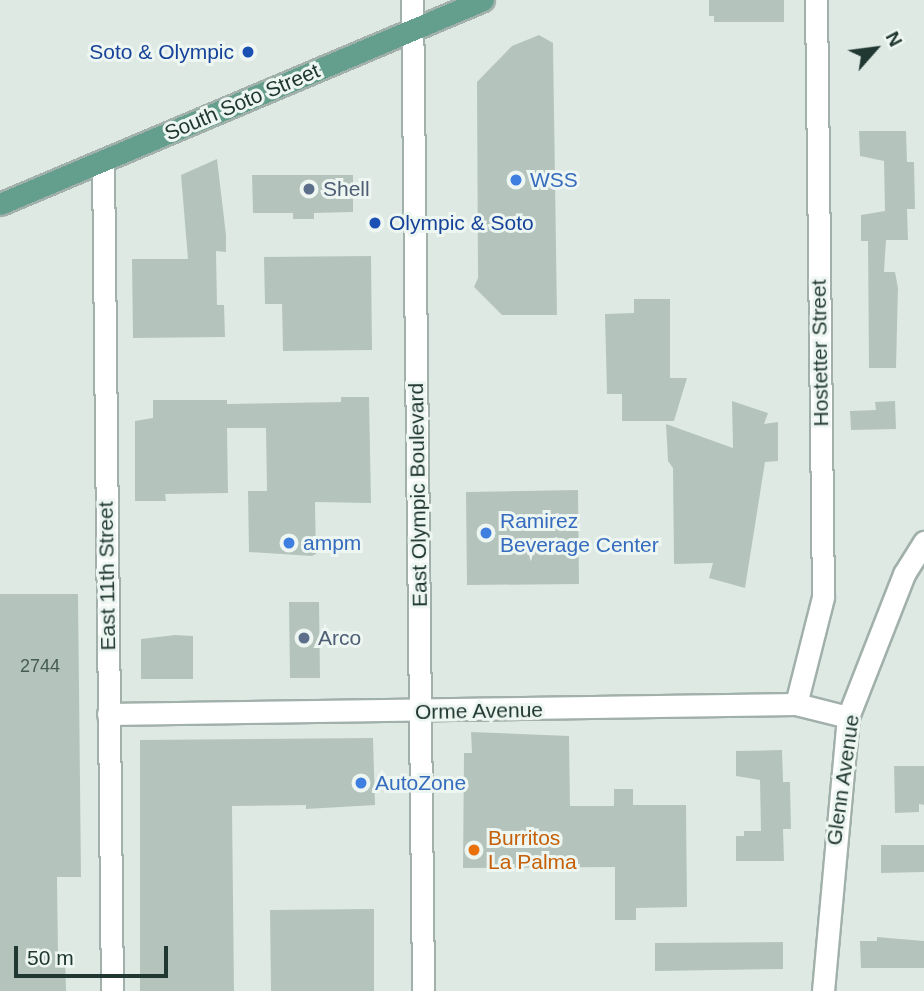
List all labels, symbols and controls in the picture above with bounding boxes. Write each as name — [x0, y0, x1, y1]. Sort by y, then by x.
north arrow — [840, 14, 910, 84]
text: N — [881, 28, 906, 50]
place label: Soto & Olympic — [89, 39, 234, 65]
marker: Soto & Olympic — [240, 44, 256, 60]
street label: South Soto Street — [161, 58, 323, 146]
place label: WSS — [530, 167, 578, 193]
marker: WSS — [508, 172, 524, 188]
place label: Shell — [323, 176, 370, 202]
marker: Shell — [301, 181, 317, 197]
place label: Olympic & Soto — [389, 210, 534, 236]
marker: Olympic & Soto — [367, 215, 383, 231]
street label: Hostetter Street — [806, 279, 834, 427]
street label: East Olympic Boulevard — [403, 383, 433, 607]
street label: East 11th Street — [93, 501, 121, 651]
place label: Ramirez Beverage Center — [500, 508, 659, 558]
marker: Ramirez Beverage Center — [478, 525, 494, 541]
place label: ampm — [303, 530, 361, 556]
marker: ampm — [281, 535, 297, 551]
place label: Arco — [318, 625, 361, 651]
marker: Arco — [296, 630, 312, 646]
house number: 2744 — [20, 655, 60, 677]
street label: Orme Avenue — [414, 697, 544, 725]
street label: Glenn Avenue — [821, 713, 865, 847]
place label: AutoZone — [375, 770, 466, 796]
marker: AutoZone — [353, 775, 369, 791]
place label: Burritos La Palma — [488, 825, 577, 875]
marker: Burritos La Palma — [466, 842, 482, 858]
scale bar — [18, 932, 172, 976]
text: 50 m — [27, 946, 74, 969]

